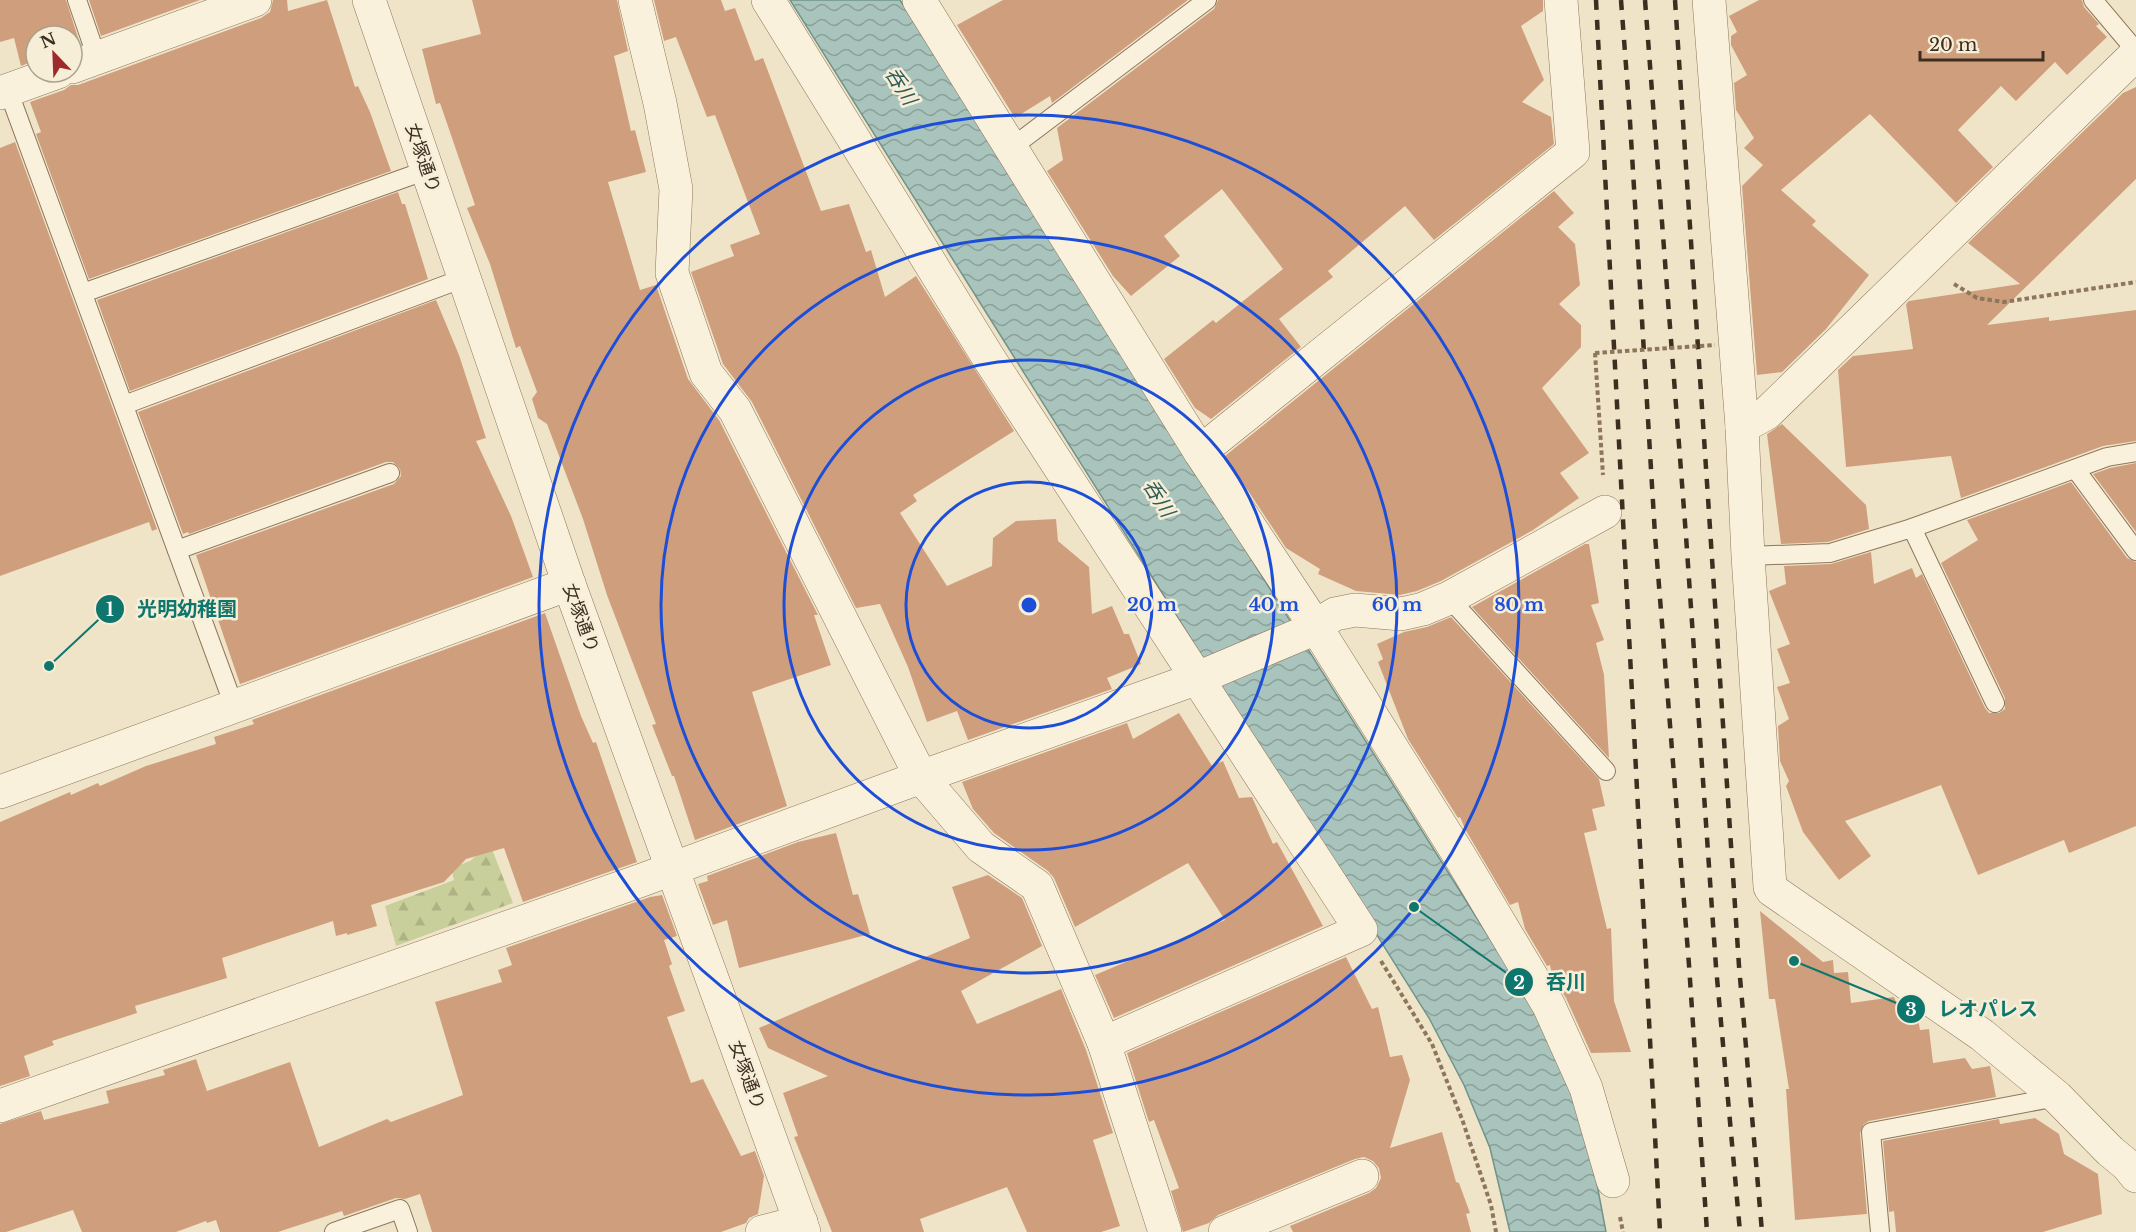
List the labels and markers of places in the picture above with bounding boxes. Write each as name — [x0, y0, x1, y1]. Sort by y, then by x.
callout: 光明幼稚園 — [95, 590, 249, 628]
centre of rings — [1019, 595, 1039, 615]
callout: 呑川 — [1504, 963, 1598, 1001]
callout: レオパレス — [1896, 990, 2050, 1028]

